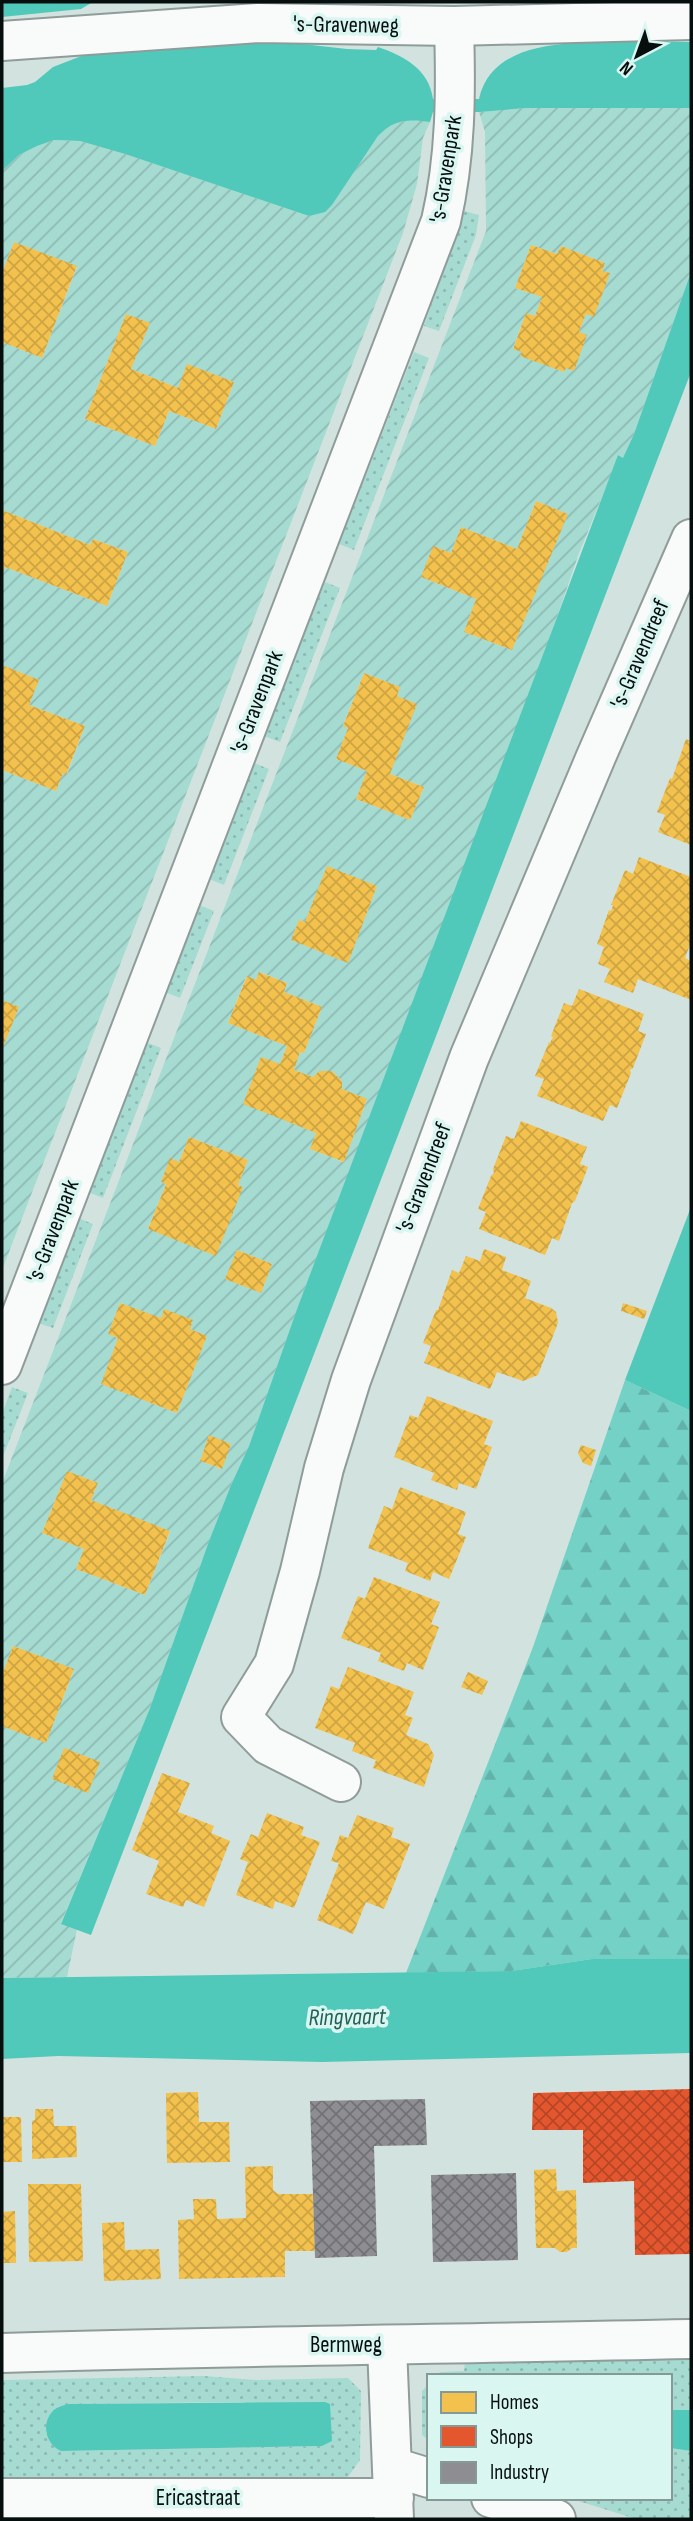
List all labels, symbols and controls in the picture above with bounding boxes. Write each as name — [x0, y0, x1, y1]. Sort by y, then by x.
street label: 's-Gravenweg — [293, 10, 399, 40]
north arrow — [602, 21, 672, 91]
text: N — [615, 56, 638, 80]
street label: 's-Gravenpark — [424, 113, 468, 225]
street label: 's-Gravendreef — [605, 595, 676, 713]
street label: 's-Gravenpark — [225, 646, 290, 758]
street label: 's-Gravendreef — [390, 1119, 458, 1237]
street label: 's-Gravenpark — [21, 1175, 86, 1287]
water label: Ringvaart — [308, 2002, 387, 2032]
street label: Bermweg — [310, 2331, 382, 2359]
legend — [427, 2374, 672, 2500]
text: Homes — [490, 2390, 539, 2415]
text: Shops — [490, 2425, 533, 2450]
text: Industry — [490, 2460, 549, 2485]
street label: Ericastraat — [156, 2484, 240, 2512]

